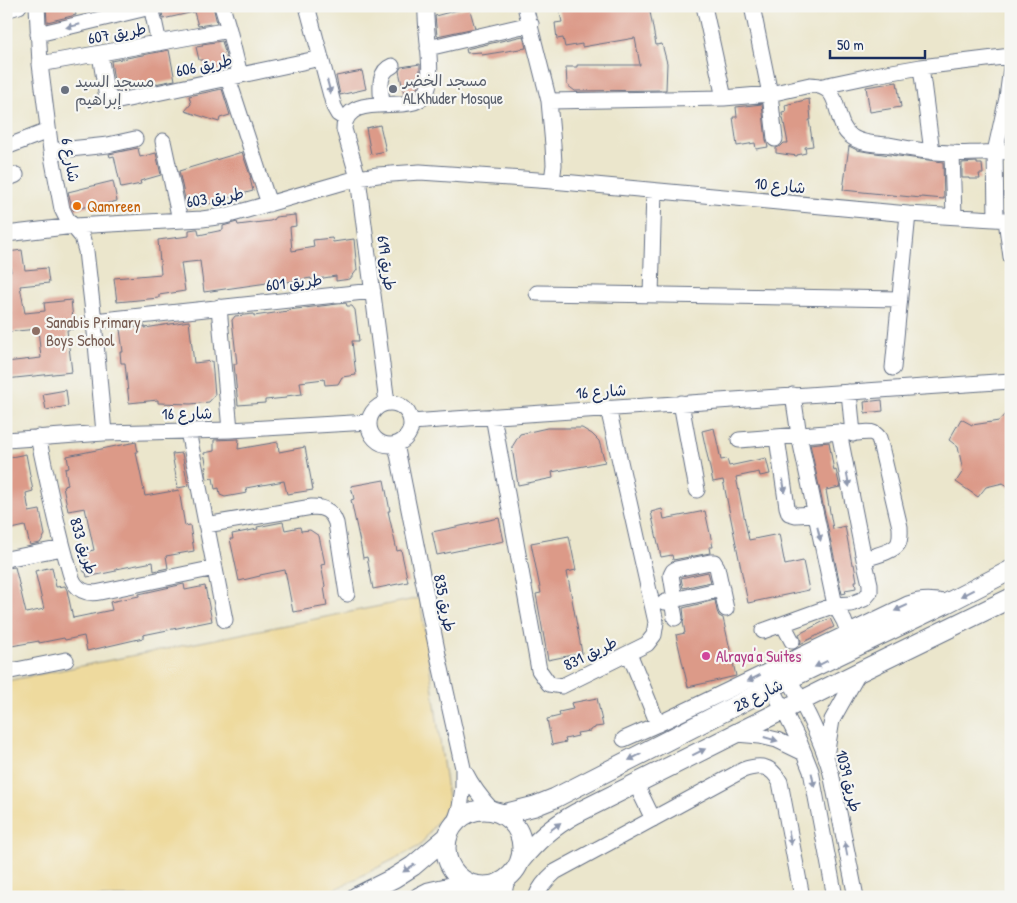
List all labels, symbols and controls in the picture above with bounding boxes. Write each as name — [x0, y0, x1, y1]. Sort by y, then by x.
street label: طريق 607 — [86, 17, 148, 49]
one-way arrow — [66, 22, 81, 30]
scale bar — [830, 28, 924, 60]
text: 50 m — [837, 34, 864, 55]
street label: طريق 606 — [174, 48, 234, 82]
place label: مسجد الخضر ALKhuder Mosque — [401, 69, 504, 109]
place label: مسجد السيد إبراهيم — [75, 70, 154, 112]
one-way arrow — [325, 80, 333, 95]
marker: مسجد الخضر ALKhuder Mosque — [387, 83, 399, 95]
marker: مسجد السيد إبراهيم — [59, 84, 71, 96]
street label: شارع 6 — [55, 136, 86, 184]
street label: شارع 10 — [753, 172, 807, 199]
street label: طريق 603 — [185, 182, 245, 212]
place label: Qamreen — [87, 195, 141, 217]
marker: Qamreen — [71, 200, 83, 212]
street label: طريق 619 — [372, 234, 402, 292]
street label: طريق 601 — [265, 268, 323, 296]
place label: Sanabis Primary Boys School — [46, 311, 141, 351]
marker: Sanabis Primary Boys School — [30, 325, 42, 337]
street label: شارع 16 — [575, 378, 627, 405]
street label: شارع 16 — [162, 402, 212, 425]
one-way arrow — [844, 472, 852, 488]
one-way arrow — [780, 478, 788, 494]
street label: طريق 833 — [65, 515, 103, 577]
one-way arrow — [815, 526, 823, 541]
street label: طريق 835 — [429, 572, 461, 634]
one-way arrow — [960, 589, 975, 597]
one-way arrow — [893, 603, 908, 612]
street label: طريق 831 — [559, 631, 621, 675]
place label: Alraya'a Suites — [716, 645, 801, 667]
marker: Alraya'a Suites — [700, 650, 712, 662]
one-way arrow — [814, 660, 828, 668]
street label: شارع 28 — [730, 673, 787, 718]
one-way arrow — [747, 674, 761, 682]
one-way arrow — [764, 736, 779, 744]
one-way arrow — [692, 748, 706, 756]
street label: طريق 1039 — [831, 748, 867, 814]
one-way arrow — [628, 753, 642, 761]
one-way arrow — [809, 772, 817, 788]
one-way arrow — [548, 822, 562, 832]
one-way arrow — [787, 831, 795, 847]
one-way arrow — [842, 841, 850, 857]
one-way arrow — [403, 863, 416, 873]

